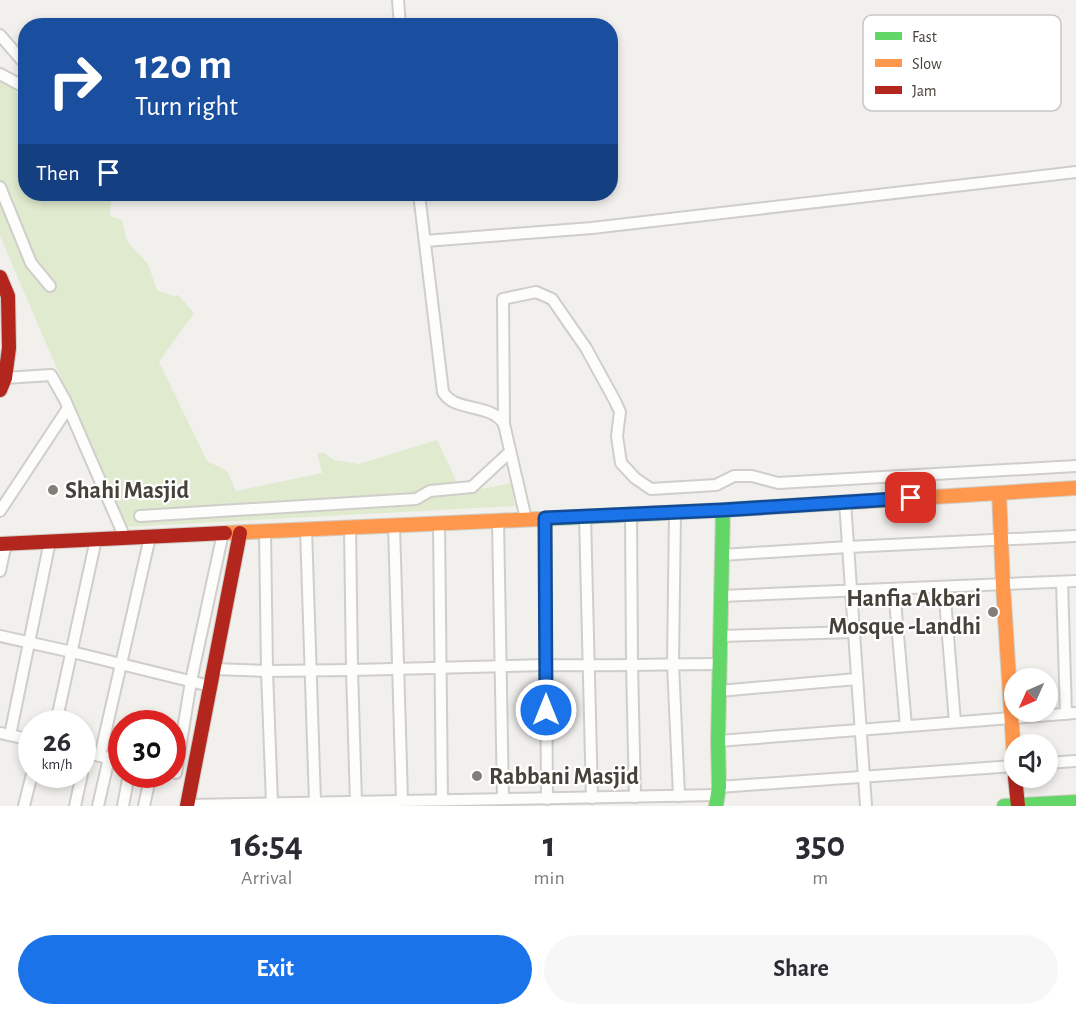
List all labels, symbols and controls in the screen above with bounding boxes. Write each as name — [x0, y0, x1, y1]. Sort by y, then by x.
legend — [863, 15, 1061, 111]
text: Fast — [912, 29, 937, 45]
icon: right — [36, 42, 114, 120]
text: 120 m — [135, 44, 232, 86]
text: Slow — [912, 56, 942, 72]
text: Jam — [912, 83, 937, 99]
text: Turn right — [135, 93, 238, 120]
icon: arrive — [92, 156, 125, 189]
text: Then — [36, 162, 80, 184]
pin — [885, 472, 936, 523]
place label: Shahi Masjid — [65, 479, 190, 503]
icon: arrive — [894, 481, 927, 514]
marker: Shahi Masjid — [46, 483, 60, 497]
place label: Hanfia Akbari Mosque -Landhi — [829, 587, 981, 639]
marker: Hanfia Akbari Mosque -Landhi — [986, 605, 1000, 619]
north arrow — [1004, 668, 1058, 722]
map controls — [1004, 668, 1058, 788]
position arrow — [514, 678, 578, 742]
speed limit sign: 30 — [108, 710, 186, 788]
text: 26 — [43, 727, 71, 757]
button: sound — [1004, 734, 1058, 788]
text: km/h — [42, 757, 72, 772]
place label: Rabbani Masjid — [489, 765, 639, 789]
marker: Rabbani Masjid — [470, 769, 484, 783]
text: 16:54 — [231, 827, 303, 863]
text: 1 — [543, 827, 556, 863]
text: 350 — [795, 827, 845, 863]
text: Arrival — [241, 868, 293, 888]
text: min — [534, 868, 565, 888]
text: m — [812, 868, 828, 888]
button: Exit — [18, 935, 532, 1004]
button: Share — [544, 935, 1058, 1004]

